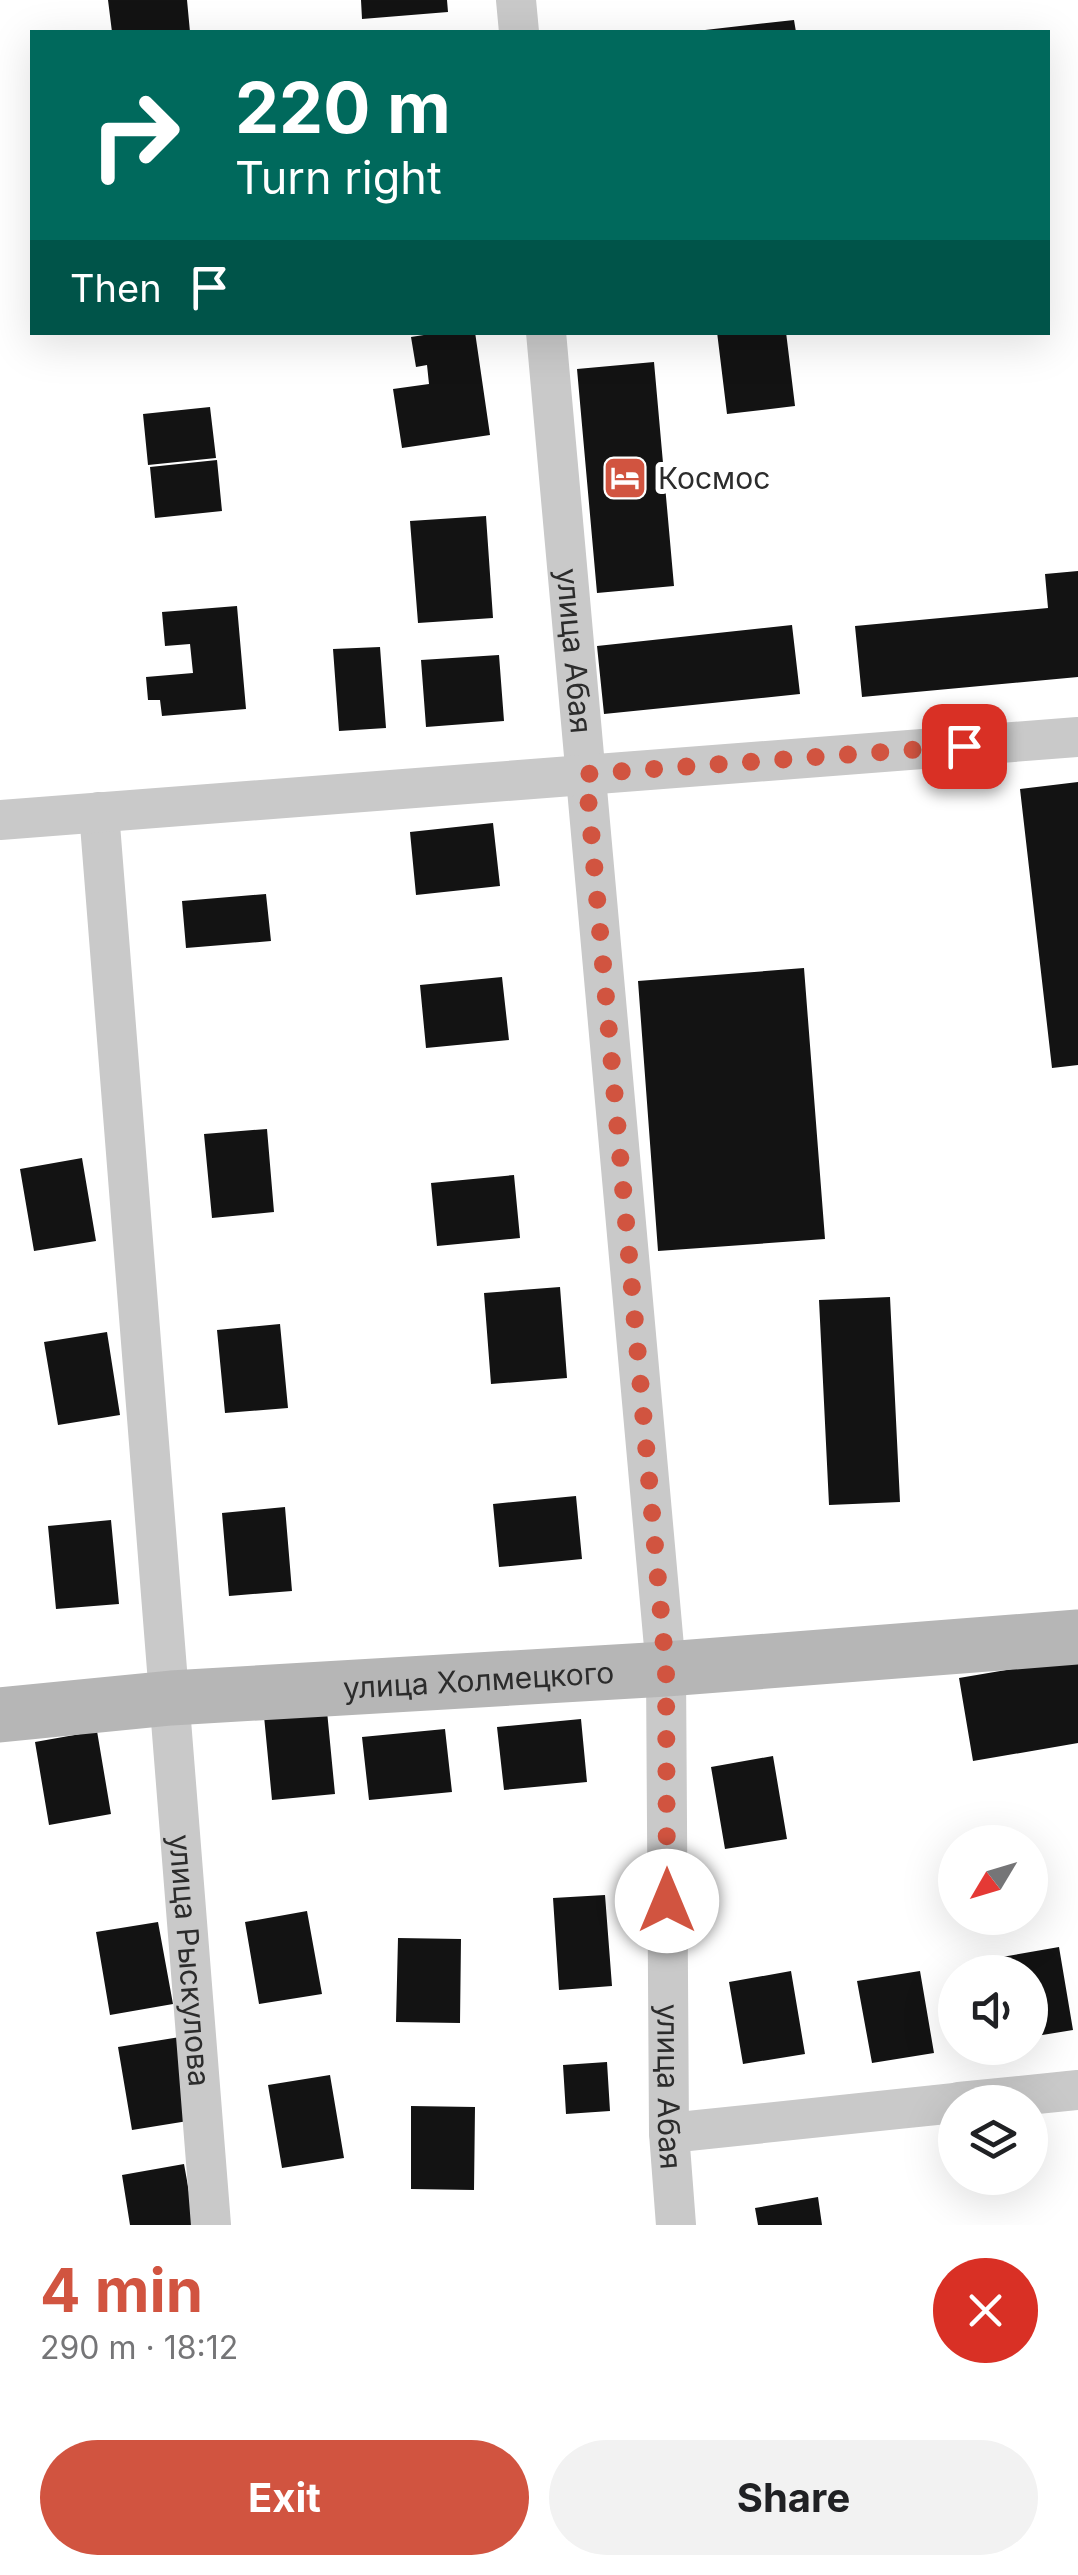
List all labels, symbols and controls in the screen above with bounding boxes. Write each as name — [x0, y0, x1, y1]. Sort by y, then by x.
text: 220 m — [235, 65, 451, 150]
icon: right — [70, 70, 200, 200]
text: Turn right — [235, 150, 442, 205]
icon: arrive — [182, 260, 237, 315]
text: Then — [70, 265, 162, 311]
hotel icon: Космос — [602, 455, 648, 501]
place label: Космос — [658, 460, 770, 496]
street label: улица Абая — [549, 567, 600, 735]
pin — [922, 704, 1007, 789]
icon: arrive — [937, 719, 992, 774]
street label: улица Холмецкого — [342, 1654, 615, 1706]
north arrow — [938, 1825, 1048, 1935]
map controls — [938, 1825, 1048, 2195]
street label: улица Рыскулова — [162, 1833, 218, 2088]
position arrow — [615, 1849, 719, 1953]
button: sound — [938, 1955, 1048, 2065]
street label: улица Абая — [650, 2004, 690, 2171]
button: layers — [938, 2085, 1048, 2195]
text: 4 min — [40, 2254, 203, 2326]
button: close — [933, 2258, 1038, 2363]
text: 290 m · 18:12 — [40, 2328, 238, 2367]
button: Exit — [40, 2440, 529, 2555]
button: Share — [549, 2440, 1038, 2555]

